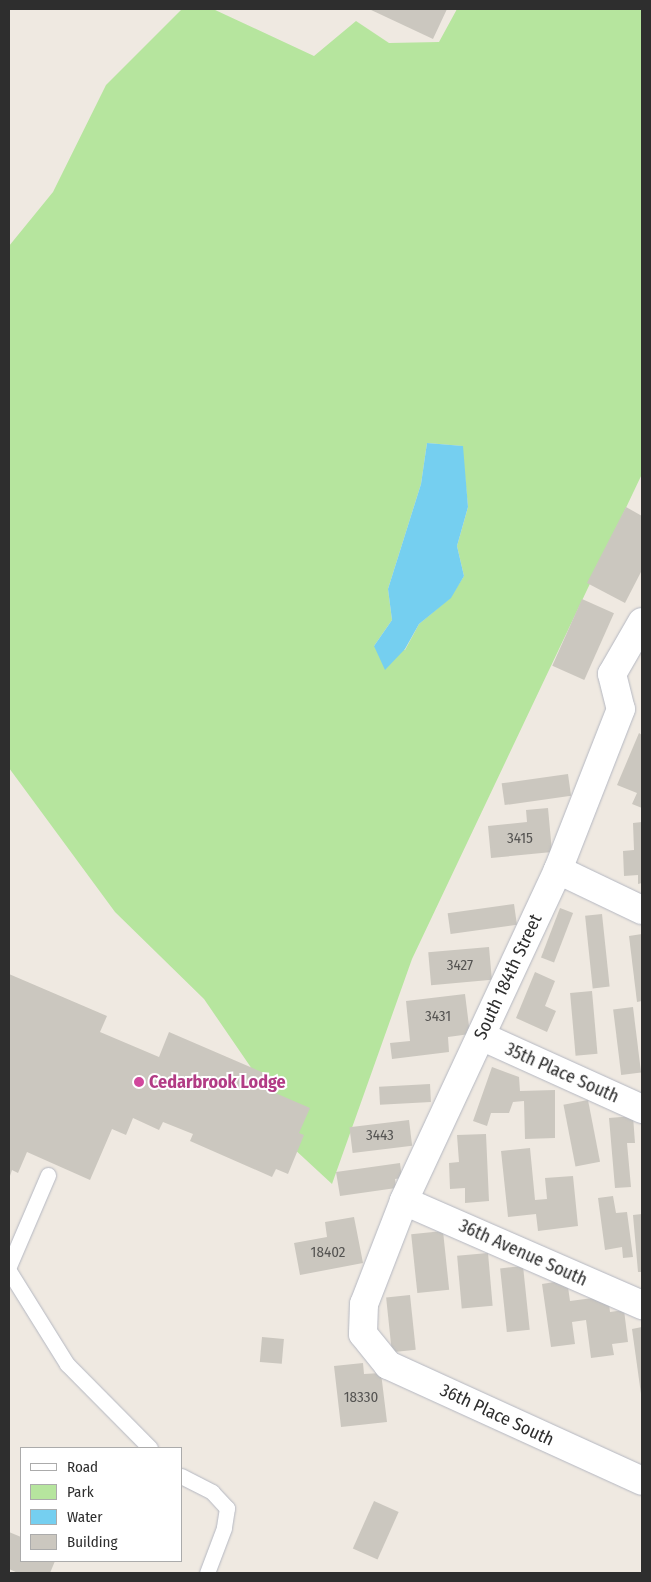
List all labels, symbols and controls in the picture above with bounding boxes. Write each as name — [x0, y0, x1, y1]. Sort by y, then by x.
house number: 3415 — [507, 830, 533, 848]
street label: South 184th Street — [469, 911, 547, 1043]
house number: 3427 — [447, 957, 473, 975]
house number: 3431 — [425, 1008, 451, 1026]
street label: 35th Place South — [502, 1038, 622, 1108]
place label: Cedarbrook Lodge — [149, 1071, 286, 1093]
marker: Cedarbrook Lodge — [133, 1076, 145, 1088]
house number: 3443 — [366, 1127, 394, 1145]
street label: 36th Avenue South — [456, 1215, 590, 1291]
house number: 18402 — [311, 1244, 345, 1262]
street label: 36th Place South — [437, 1379, 557, 1451]
house number: 18330 — [344, 1389, 378, 1407]
legend — [20, 1447, 182, 1562]
text: Road — [67, 1458, 98, 1476]
text: Park — [67, 1483, 94, 1501]
text: Water — [67, 1508, 102, 1526]
text: Building — [67, 1533, 118, 1551]

